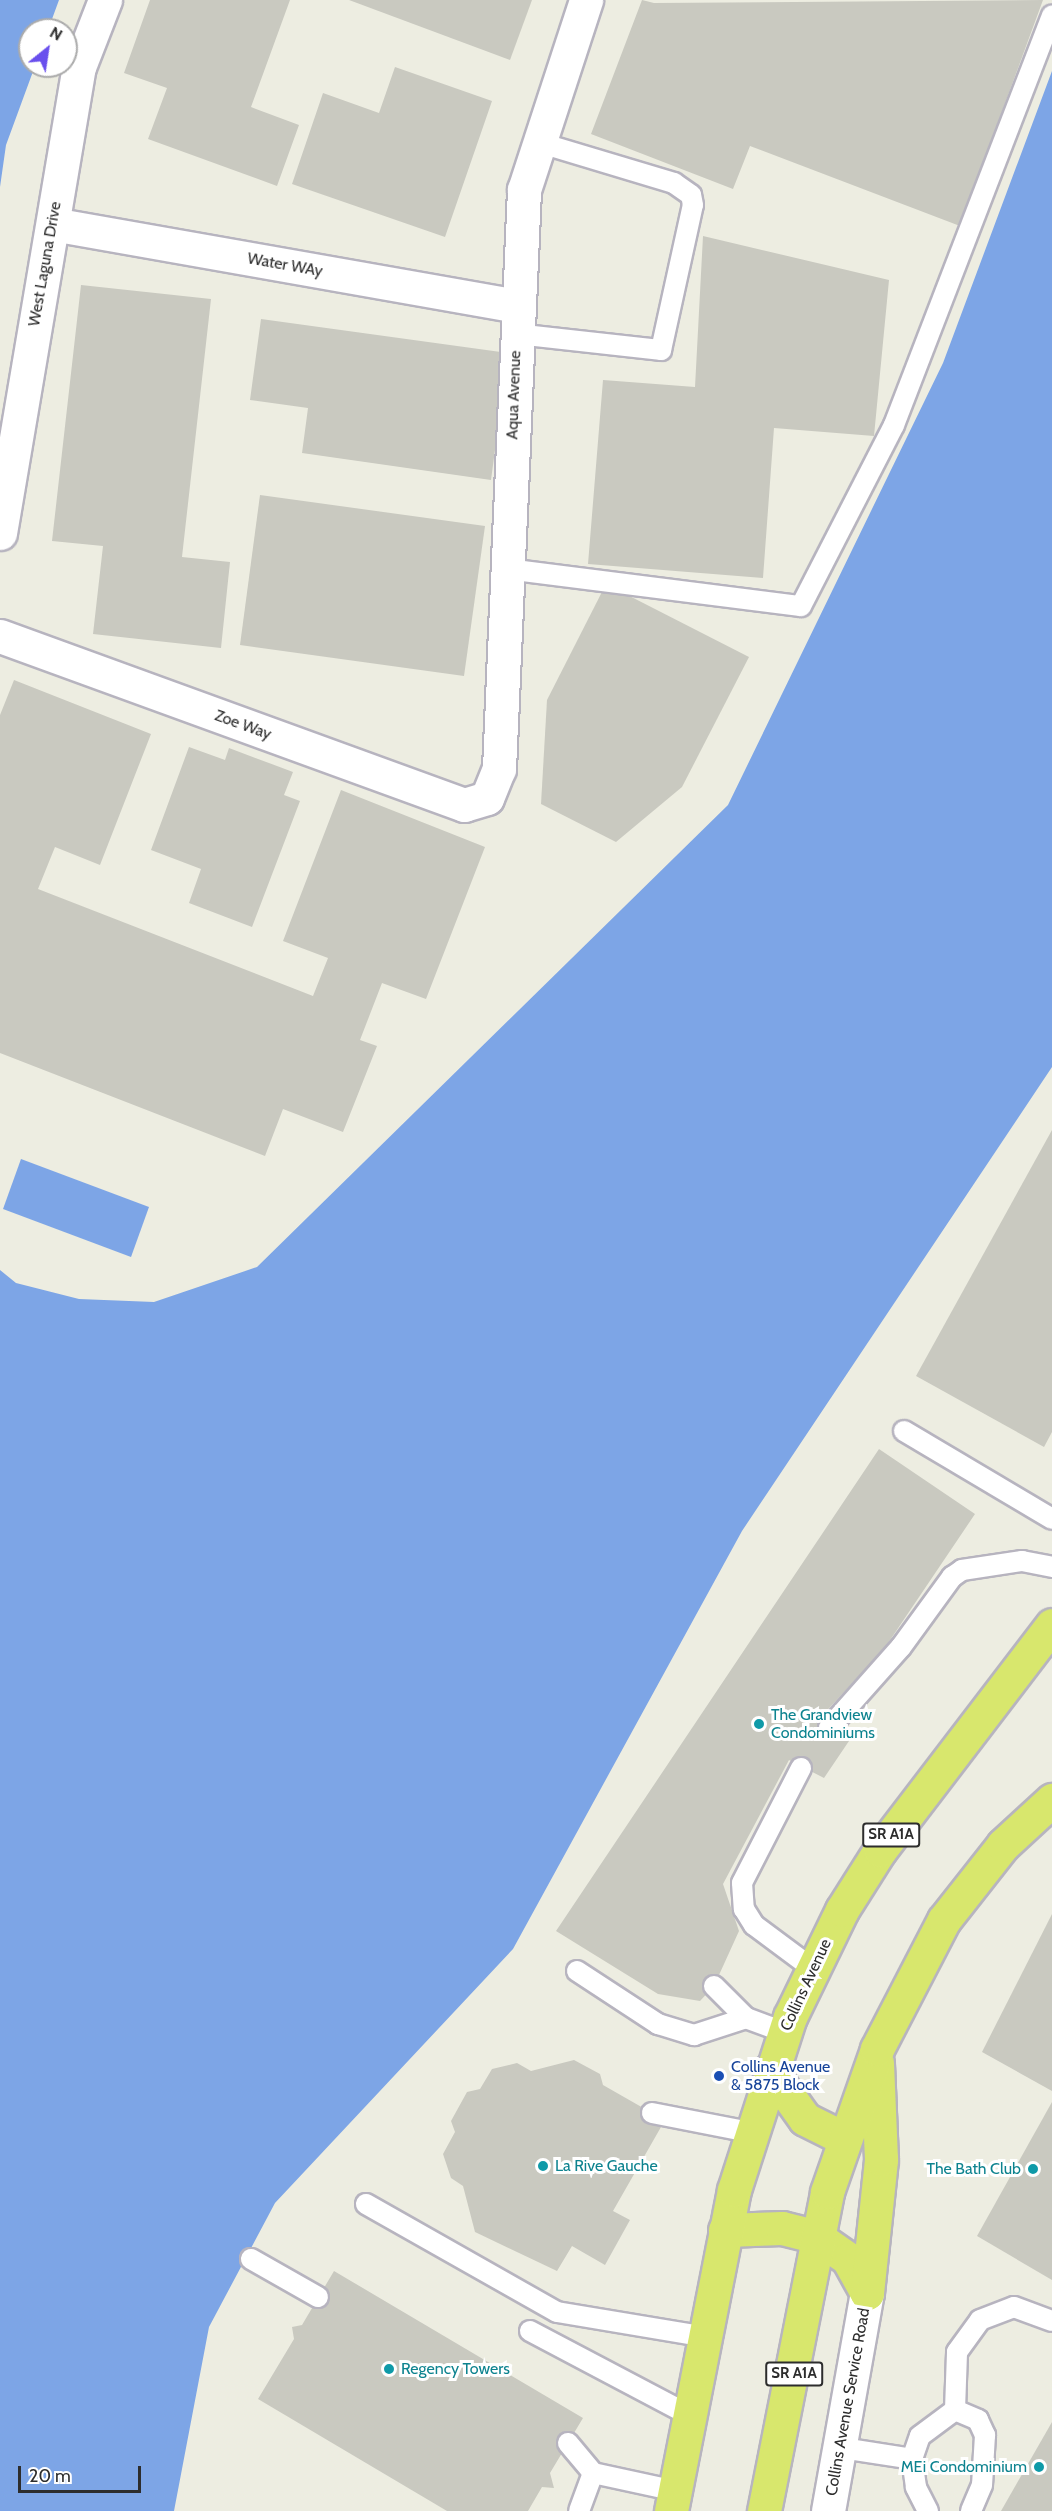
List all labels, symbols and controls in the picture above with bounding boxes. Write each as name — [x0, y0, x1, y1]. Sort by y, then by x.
north arrow — [18, 18, 78, 78]
text: N — [47, 23, 66, 45]
street label: West Laguna Drive — [25, 200, 65, 328]
street label: Water WAy — [246, 249, 324, 281]
street label: Aqua Avenue — [503, 350, 525, 440]
street label: Zoe Way — [212, 706, 274, 744]
place label: The Grandview Condominiums — [771, 1705, 875, 1743]
marker: The Grandview Condominiums — [752, 1717, 766, 1731]
road number: SR A1A — [861, 1823, 921, 1847]
street label: Collins Avenue — [776, 1936, 836, 2034]
place label: Collins Avenue & 5875 Block — [731, 2057, 830, 2095]
marker: Collins Avenue & 5875 Block — [712, 2069, 726, 2083]
place label: La Rive Gauche — [555, 2156, 658, 2176]
marker: La Rive Gauche — [536, 2159, 550, 2173]
place label: The Bath Club — [926, 2159, 1021, 2179]
marker: The Bath Club — [1026, 2162, 1040, 2176]
street label: Collins Avenue Service Road — [822, 2307, 874, 2497]
place label: Regency Towers — [401, 2359, 510, 2379]
marker: Regency Towers — [382, 2362, 396, 2376]
road number: SR A1A — [764, 2362, 824, 2386]
scale bar — [21, 2454, 144, 2492]
place label: MEi Condominium — [901, 2457, 1027, 2477]
marker: MEi Condominium — [1032, 2460, 1046, 2474]
text: 20 m — [29, 2465, 71, 2487]

